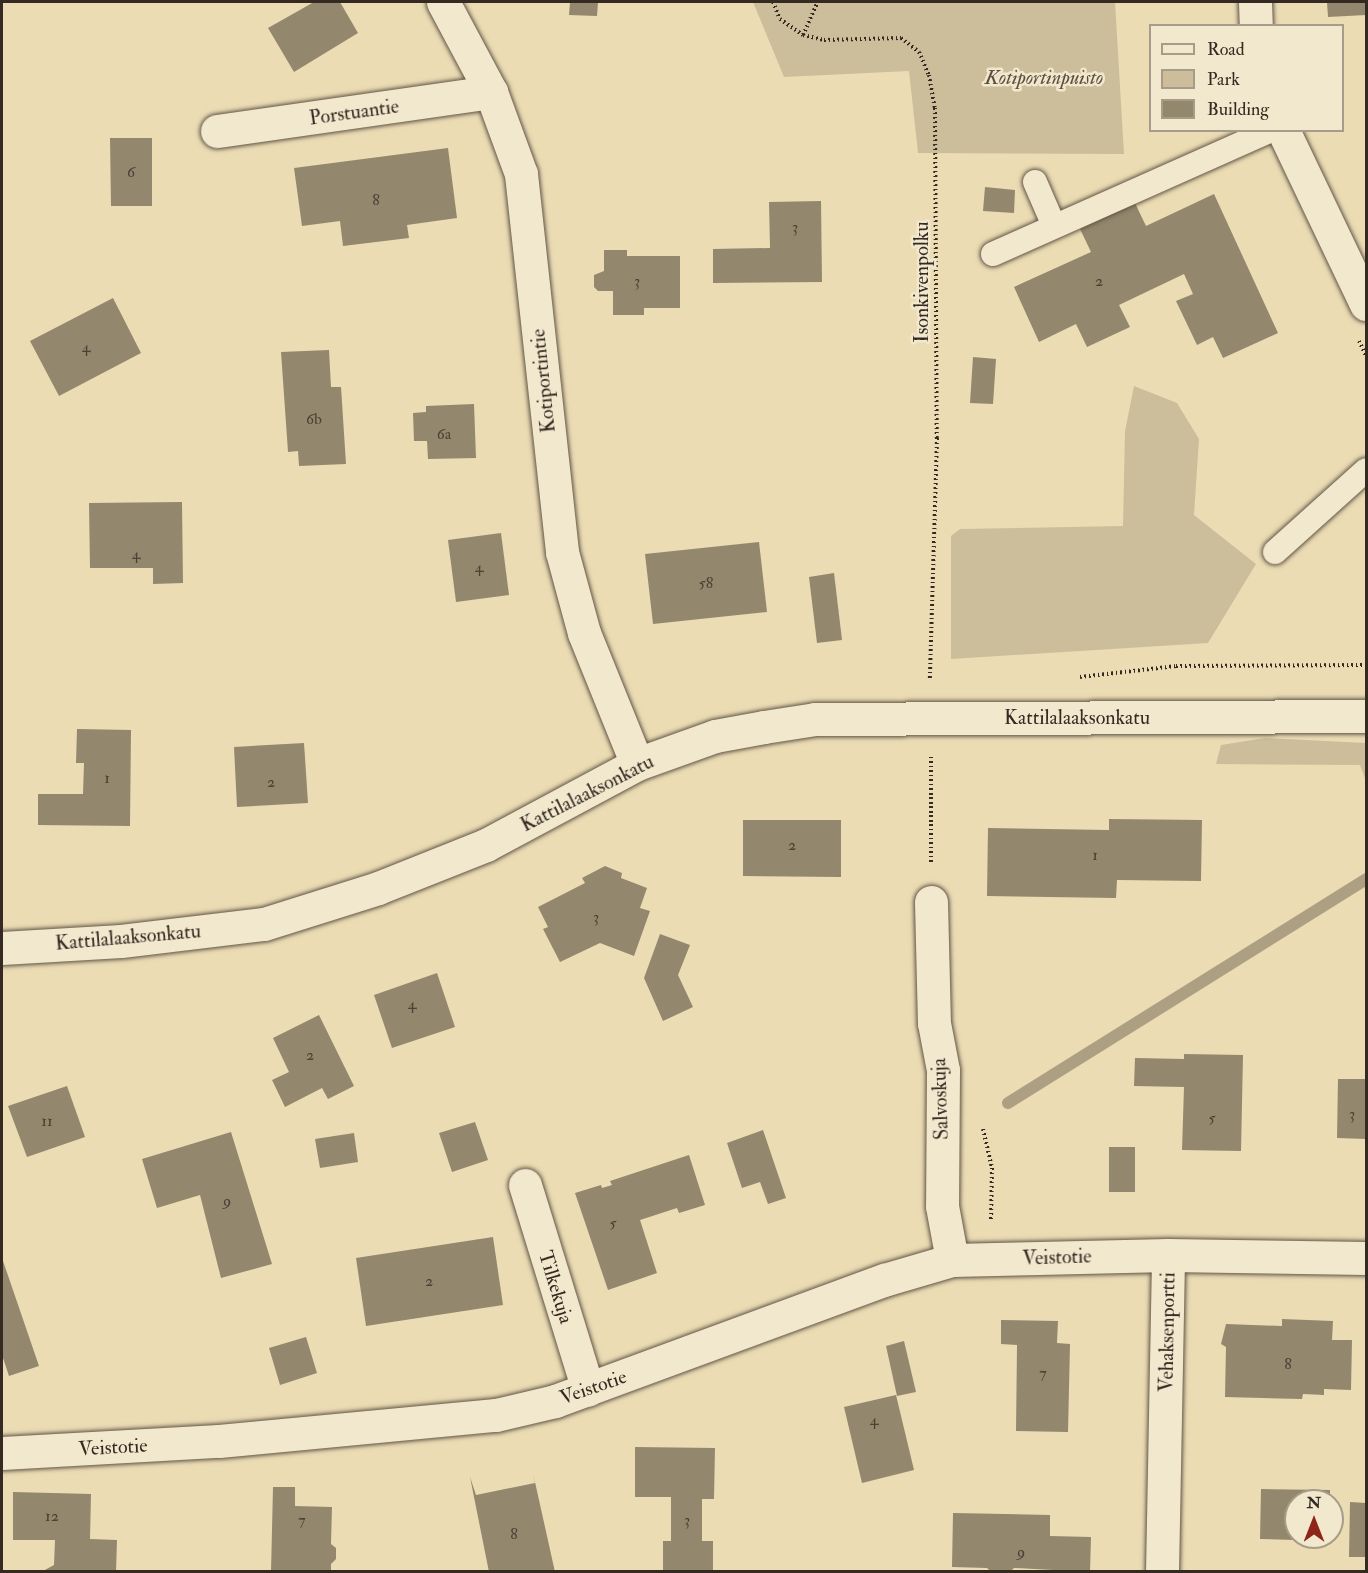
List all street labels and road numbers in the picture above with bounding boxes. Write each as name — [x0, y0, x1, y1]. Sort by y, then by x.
street label: Porstuantie — [308, 94, 400, 130]
street label: Isonkivenpolku — [909, 221, 933, 343]
street label: Kotiportintie — [526, 328, 560, 434]
street label: Kattilalaaksonkatu — [1004, 705, 1150, 729]
street label: Kattilalaaksonkatu — [516, 749, 658, 837]
street label: Kattilalaaksonkatu — [54, 919, 202, 955]
street label: Salvoskuja — [927, 1058, 953, 1140]
street label: Veistotie — [1022, 1244, 1092, 1270]
street label: Tilkekuja — [534, 1247, 578, 1327]
street label: Vehaksenportti — [1154, 1272, 1180, 1392]
street label: Veistotie — [556, 1364, 630, 1410]
street label: Veistotie — [78, 1433, 148, 1461]

